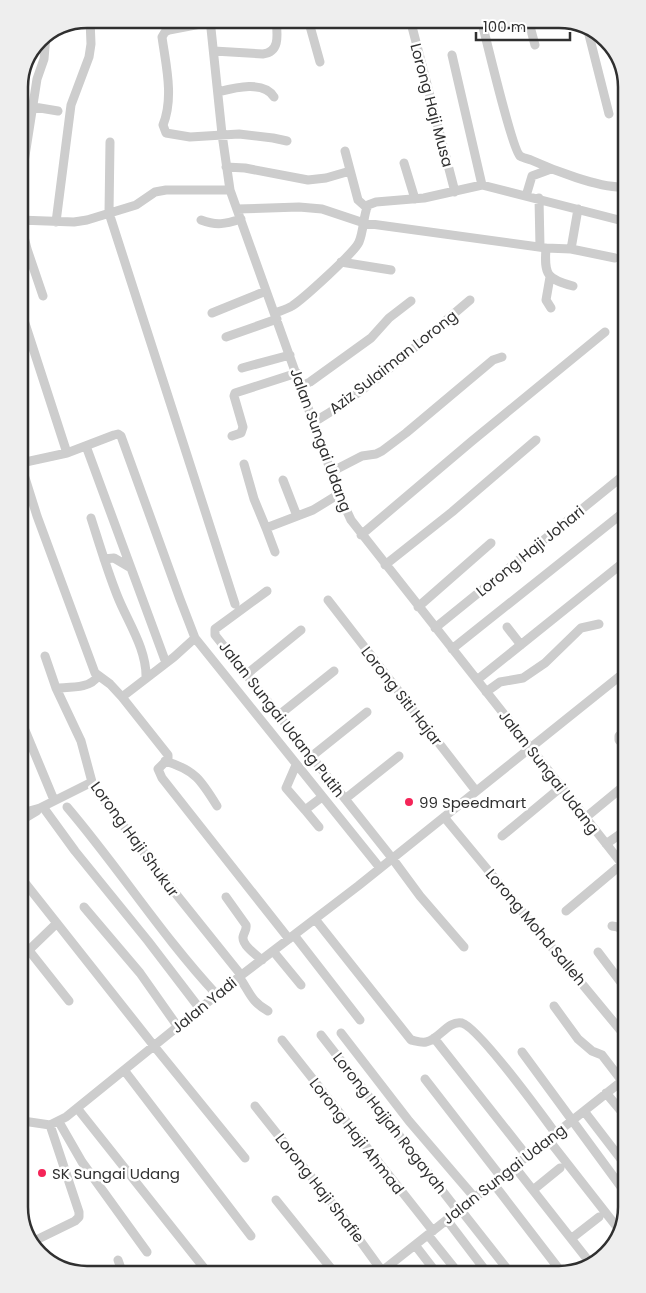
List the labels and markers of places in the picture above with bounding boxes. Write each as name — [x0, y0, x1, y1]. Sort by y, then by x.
place label: 99 Speedmart — [419, 792, 526, 813]
marker: 99 Speedmart — [403, 796, 415, 808]
place label: SK Sungai Udang — [52, 1163, 180, 1184]
marker: SK Sungai Udang — [36, 1167, 48, 1179]

